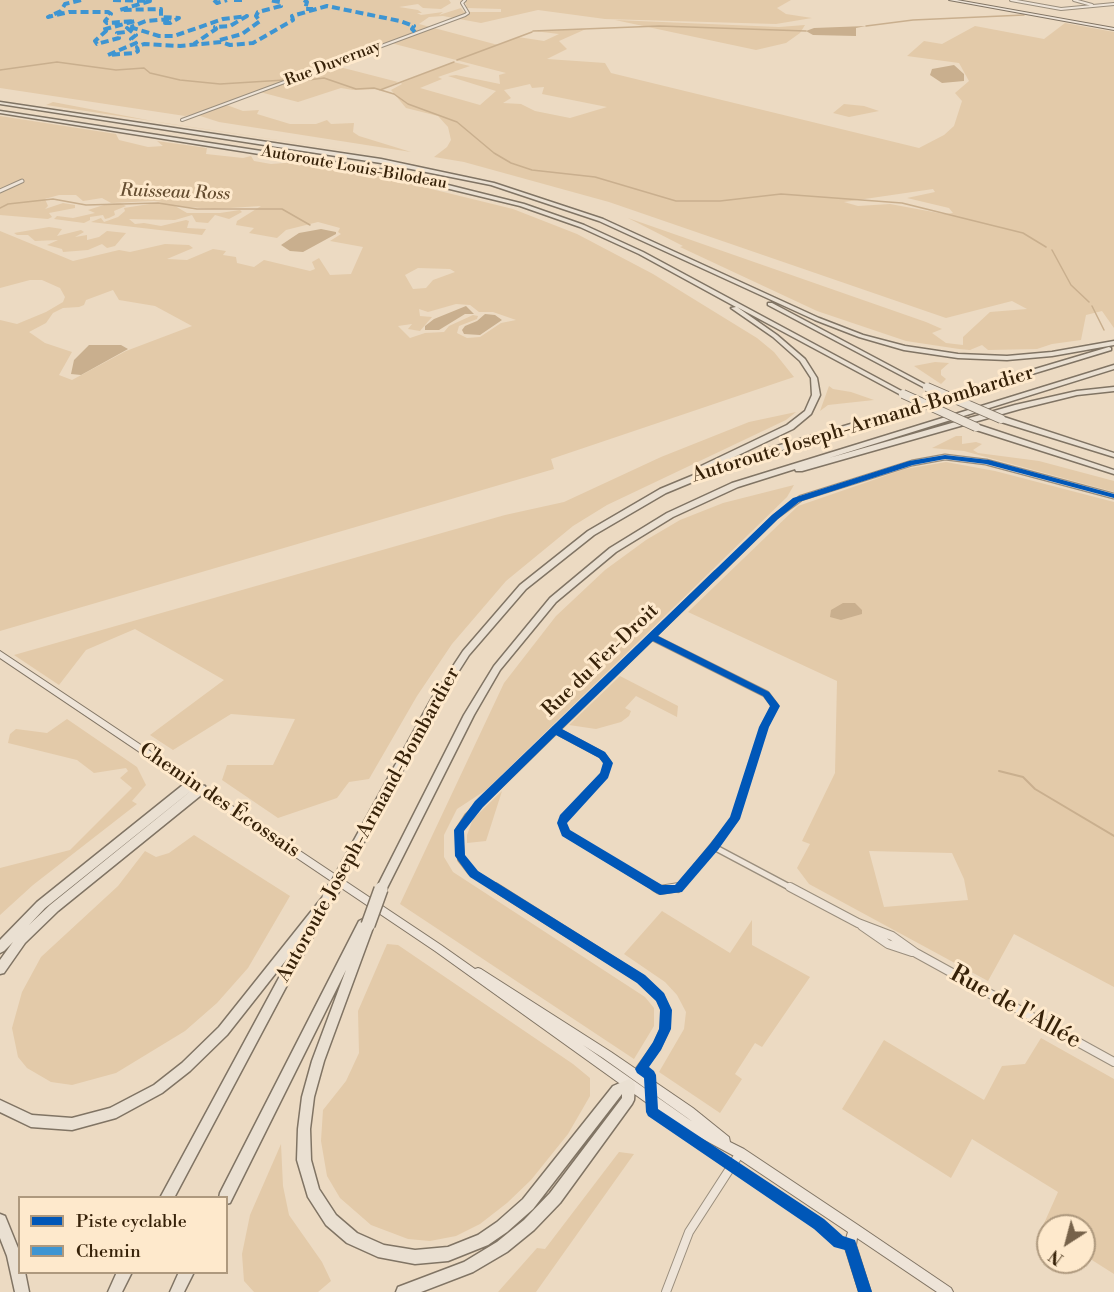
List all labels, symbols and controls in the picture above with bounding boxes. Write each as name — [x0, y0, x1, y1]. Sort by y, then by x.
street label: Rue Duvernay — [282, 37, 384, 91]
street label: Autoroute Louis-Bilodeau — [260, 142, 448, 194]
water label: Ruisseau Ross — [120, 180, 230, 206]
street label: Autoroute Joseph-Armand-Bombardier — [689, 361, 1037, 489]
street label: Rue du Fer-Droit — [538, 599, 664, 723]
street label: Autoroute Joseph-Armand-Bombardier — [272, 663, 466, 987]
street label: Chemin des Écossais — [134, 738, 304, 864]
street label: Rue de l'Allée — [944, 960, 1086, 1056]
legend — [18, 1196, 228, 1274]
text: Piste cyclable — [76, 1210, 187, 1233]
north arrow — [1036, 1214, 1096, 1274]
text: Chemin — [76, 1240, 141, 1263]
text: N — [1046, 1245, 1068, 1269]

